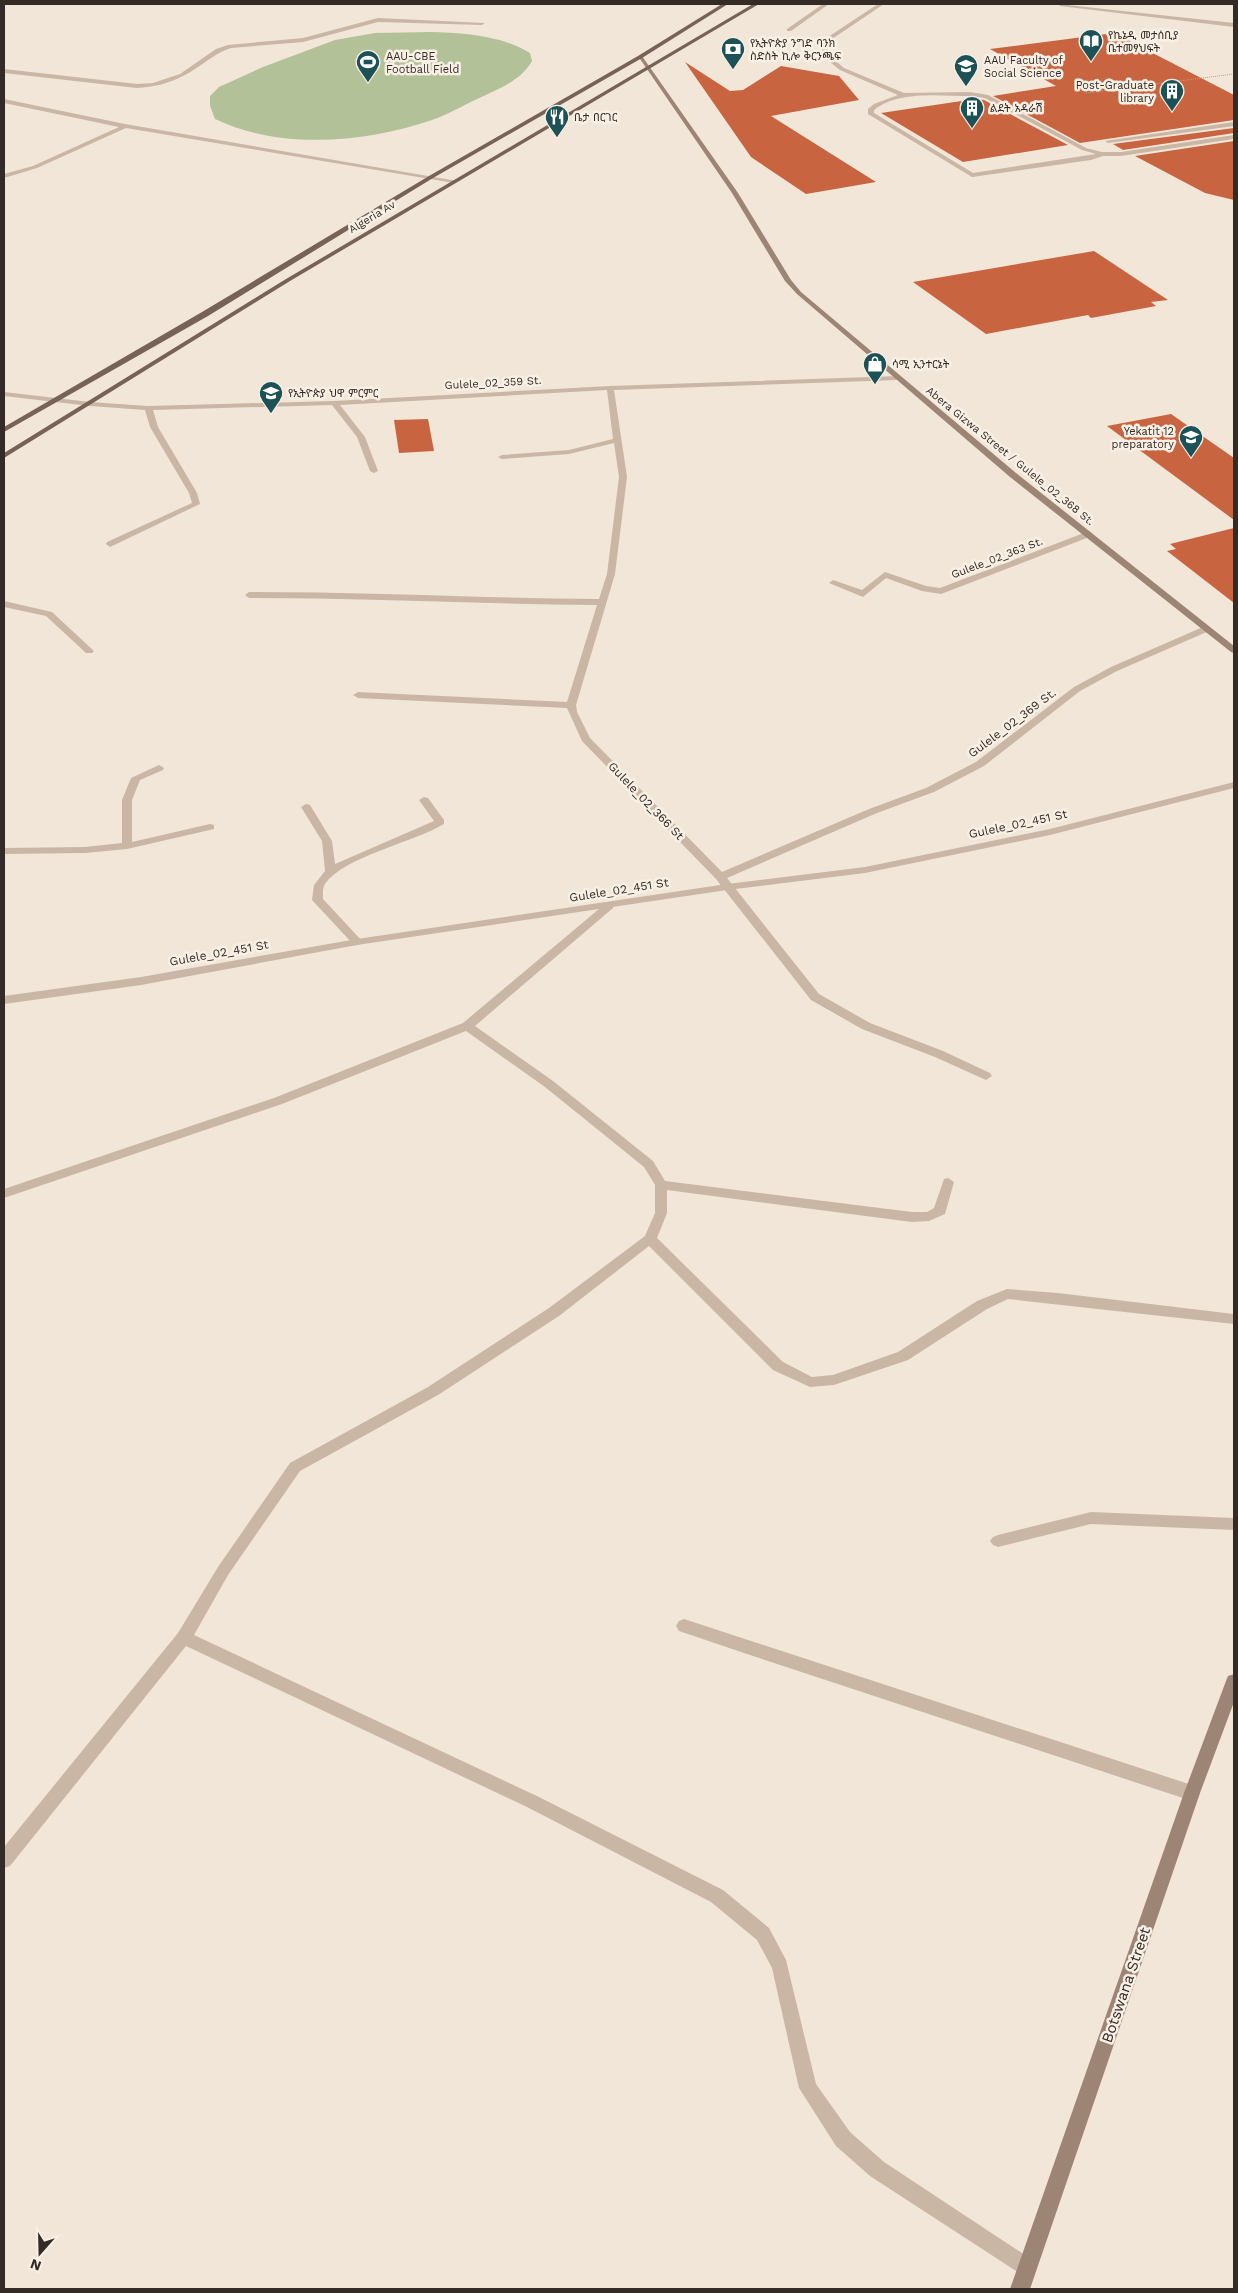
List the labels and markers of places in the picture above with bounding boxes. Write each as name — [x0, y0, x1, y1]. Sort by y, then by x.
library icon: የኬኔዲ መታሰቢያ ቤተመፃህፍት — [1078, 28, 1104, 62]
place label: የኬኔዲ መታሰቢያ ቤተመፃህፍት — [1108, 29, 1178, 55]
bank icon: የኢትዮጵያ ንግድ ባንክ ስድስት ኪሎ ቅርንጫፍ — [720, 36, 746, 70]
place label: የኢትዮጵያ ንግድ ባንክ ስድስት ኪሎ ቅርንጫፍ — [750, 37, 841, 63]
sports icon: AAU-CBE Football Field — [355, 49, 381, 83]
place label: AAU-CBE Football Field — [386, 50, 459, 76]
school or university icon: AAU Faculty of Social Science — [953, 53, 979, 87]
place label: AAU Faculty of Social Science — [984, 54, 1064, 80]
building icon: Post-Graduate library — [1159, 78, 1185, 112]
place label: Post-Graduate library — [1076, 79, 1154, 105]
building icon: ልደት አዳራሽ — [959, 95, 985, 129]
place label: ልደት አዳራሽ — [990, 102, 1043, 115]
restaurant icon: ቤታ በርገር — [544, 104, 570, 138]
place label: ቤታ በርገር — [574, 111, 618, 124]
shop icon: ሳሚ ኢንተርኔት — [862, 351, 888, 385]
place label: ሳሚ ኢንተርኔት — [892, 358, 950, 371]
school or university icon: የኢትዮጵያ ህዋ ምርምር — [258, 380, 284, 414]
place label: የኢትዮጵያ ህዋ ምርምር — [288, 387, 379, 400]
school or university icon: Yekatit 12 preparatory — [1178, 424, 1204, 458]
place label: Yekatit 12 preparatory — [1112, 425, 1174, 451]

